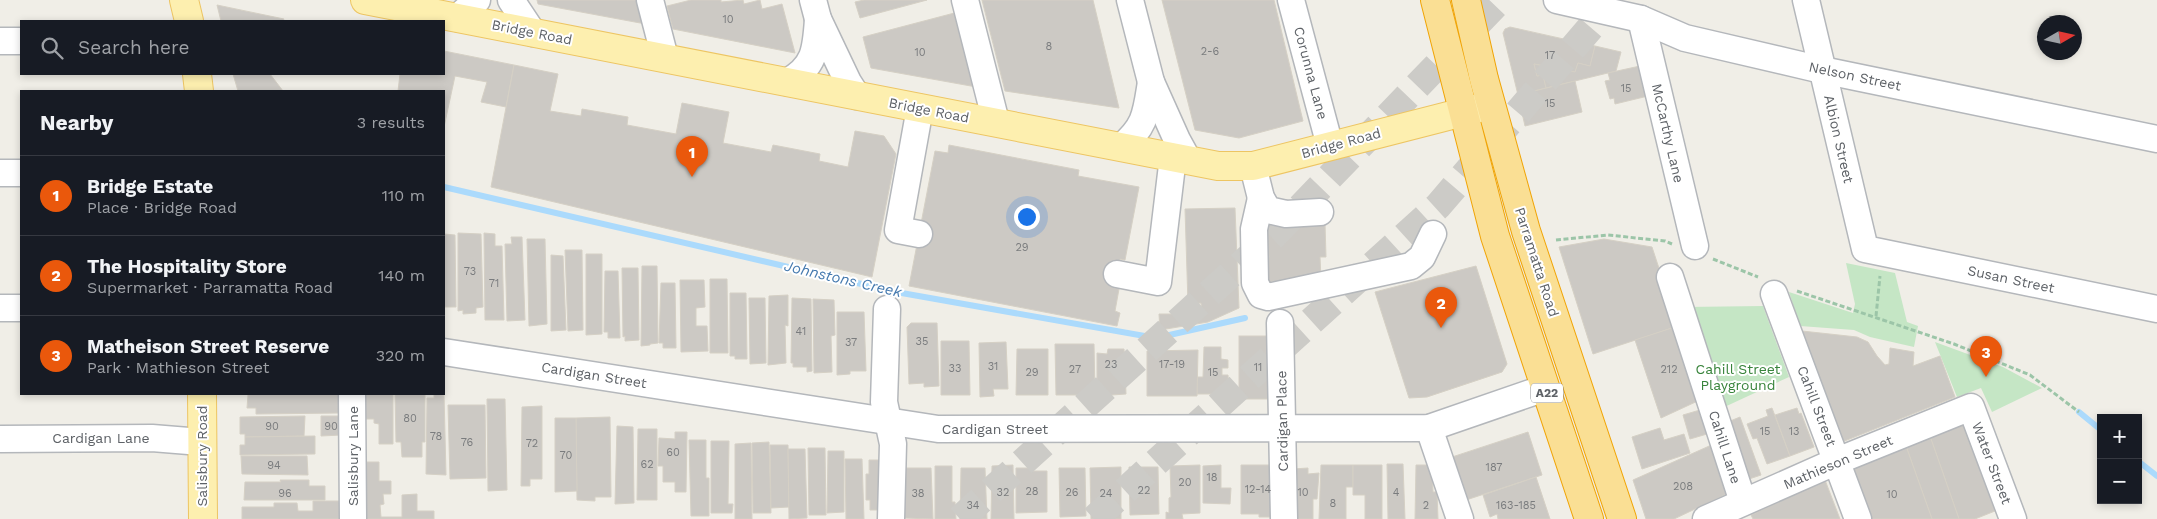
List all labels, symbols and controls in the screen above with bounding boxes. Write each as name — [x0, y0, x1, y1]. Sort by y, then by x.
house number: 10 — [722, 13, 734, 26]
north arrow — [2037, 15, 2082, 60]
street label: Bridge Road — [490, 16, 574, 48]
search box — [20, 20, 445, 75]
street label: Corunna Lane — [1291, 25, 1331, 121]
icon: search — [38, 34, 66, 62]
text: Search here — [78, 36, 189, 59]
house number: 8 — [1046, 40, 1053, 53]
house number: 2-6 — [1201, 45, 1220, 58]
house number: 10 — [914, 46, 926, 59]
house number: 17 — [1545, 49, 1555, 62]
street label: Nelson Street — [1807, 58, 1903, 94]
house number: 15 — [1621, 82, 1631, 95]
street label: McCarthy Lane — [1649, 82, 1687, 184]
street label: Albion Street — [1821, 93, 1857, 185]
street label: Bridge Road — [887, 94, 971, 126]
house number: 15 — [1545, 97, 1555, 110]
text: Nearby — [40, 110, 113, 135]
text: 3 results — [357, 113, 425, 132]
street label: Bridge Road — [1299, 125, 1383, 161]
pin: 1 — [676, 136, 708, 177]
text: Bridge Estate — [87, 175, 213, 198]
text: 1 — [53, 186, 59, 205]
text: 110 m — [382, 186, 425, 205]
text: Place · Bridge Road — [87, 198, 237, 217]
your location — [1014, 204, 1040, 230]
street label: Parramatta Road — [1512, 205, 1562, 319]
house number: 29 — [1015, 241, 1029, 254]
text: The Hospitality Store — [87, 255, 287, 278]
water label: Johnstons Creek — [782, 257, 904, 301]
street label: Susan Street — [1966, 262, 2056, 296]
house number: 73 — [464, 265, 476, 278]
text: 2 — [51, 266, 61, 285]
text: 140 m — [378, 266, 425, 285]
house number: 71 — [489, 277, 499, 290]
text: Supermarket · Parramatta Road — [87, 278, 333, 297]
pin: 2 — [1425, 287, 1457, 328]
house number: 41 — [796, 325, 806, 338]
text: Matheison Street Reserve — [87, 335, 329, 358]
house number: 35 — [916, 335, 928, 348]
house number: 37 — [845, 336, 857, 349]
pin: 3 — [1970, 336, 2002, 377]
text: 3 — [51, 346, 61, 365]
text: 320 m — [376, 346, 425, 365]
text: Park · Mathieson Street — [87, 358, 270, 377]
house number: 23 — [1105, 358, 1117, 371]
house number: 17-19 — [1159, 358, 1185, 371]
street label: Cardigan Street — [540, 359, 648, 391]
house number: 31 — [988, 360, 998, 373]
house number: 11 — [1254, 361, 1262, 374]
park label: Cahill Street Playground — [1696, 361, 1781, 393]
house number: 33 — [949, 362, 961, 375]
house number: 27 — [1069, 363, 1081, 376]
house number: 212 — [1660, 363, 1678, 376]
street label: Cahill Street — [1794, 363, 1840, 449]
house number: 29 — [1025, 366, 1039, 379]
house number: 15 — [1208, 366, 1218, 379]
street label: Cardigan Place — [1273, 370, 1291, 472]
road number: A22 — [1531, 383, 1563, 402]
street label: Salisbury Road — [194, 405, 210, 507]
street label: Salisbury Lane — [345, 406, 361, 506]
street label: Cahill Lane — [1706, 408, 1744, 486]
house number: 80 — [403, 412, 417, 425]
map controls — [2097, 414, 2142, 504]
button: + — [2097, 414, 2142, 459]
house number: 90 — [265, 420, 279, 433]
house number: 90 — [324, 420, 338, 433]
street label: Water Street — [1969, 420, 2015, 506]
street label: Cardigan Street — [942, 421, 1048, 437]
house number: 15 — [1760, 425, 1770, 438]
house number: 13 — [1789, 425, 1799, 438]
street label: Cardigan Lane — [52, 430, 150, 446]
house number: 78 — [430, 430, 443, 443]
street label: Mathieson Street — [1781, 432, 1895, 492]
house number: 76 — [461, 436, 474, 449]
house number: 72 — [526, 437, 538, 450]
house number: 60 — [666, 446, 680, 459]
house number: 70 — [560, 449, 573, 462]
house number: 62 — [640, 458, 654, 471]
house number: 94 — [267, 459, 281, 472]
button: − — [2097, 459, 2142, 504]
house number: 187 — [1486, 461, 1502, 474]
house number: 18 — [1206, 471, 1218, 484]
house number: 20 — [1178, 476, 1192, 489]
house number: 208 — [1673, 480, 1693, 493]
house number: 12-14 — [1245, 483, 1272, 496]
house number: 22 — [1138, 484, 1150, 497]
house number: 28 — [1025, 485, 1039, 498]
house number: 32 — [997, 486, 1009, 499]
house number: 26 — [1065, 486, 1079, 499]
house number: 10 — [1297, 486, 1309, 499]
house number: 4 — [1393, 486, 1400, 499]
house number: 96 — [278, 487, 292, 500]
house number: 38 — [911, 487, 925, 500]
house number: 24 — [1100, 487, 1113, 500]
house number: 10 — [1886, 488, 1898, 501]
house number: 8 — [1330, 497, 1337, 510]
house number: 34 — [966, 499, 980, 512]
house number: 2 — [1423, 499, 1429, 512]
house number: 163-185 — [1496, 499, 1536, 512]

